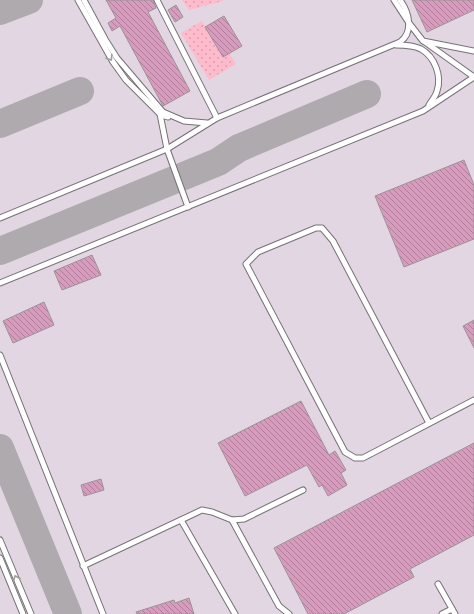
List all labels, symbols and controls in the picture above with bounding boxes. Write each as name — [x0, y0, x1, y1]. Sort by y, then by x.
one-way arrow — [106, 54, 113, 61]
one-way arrow — [13, 575, 21, 583]

